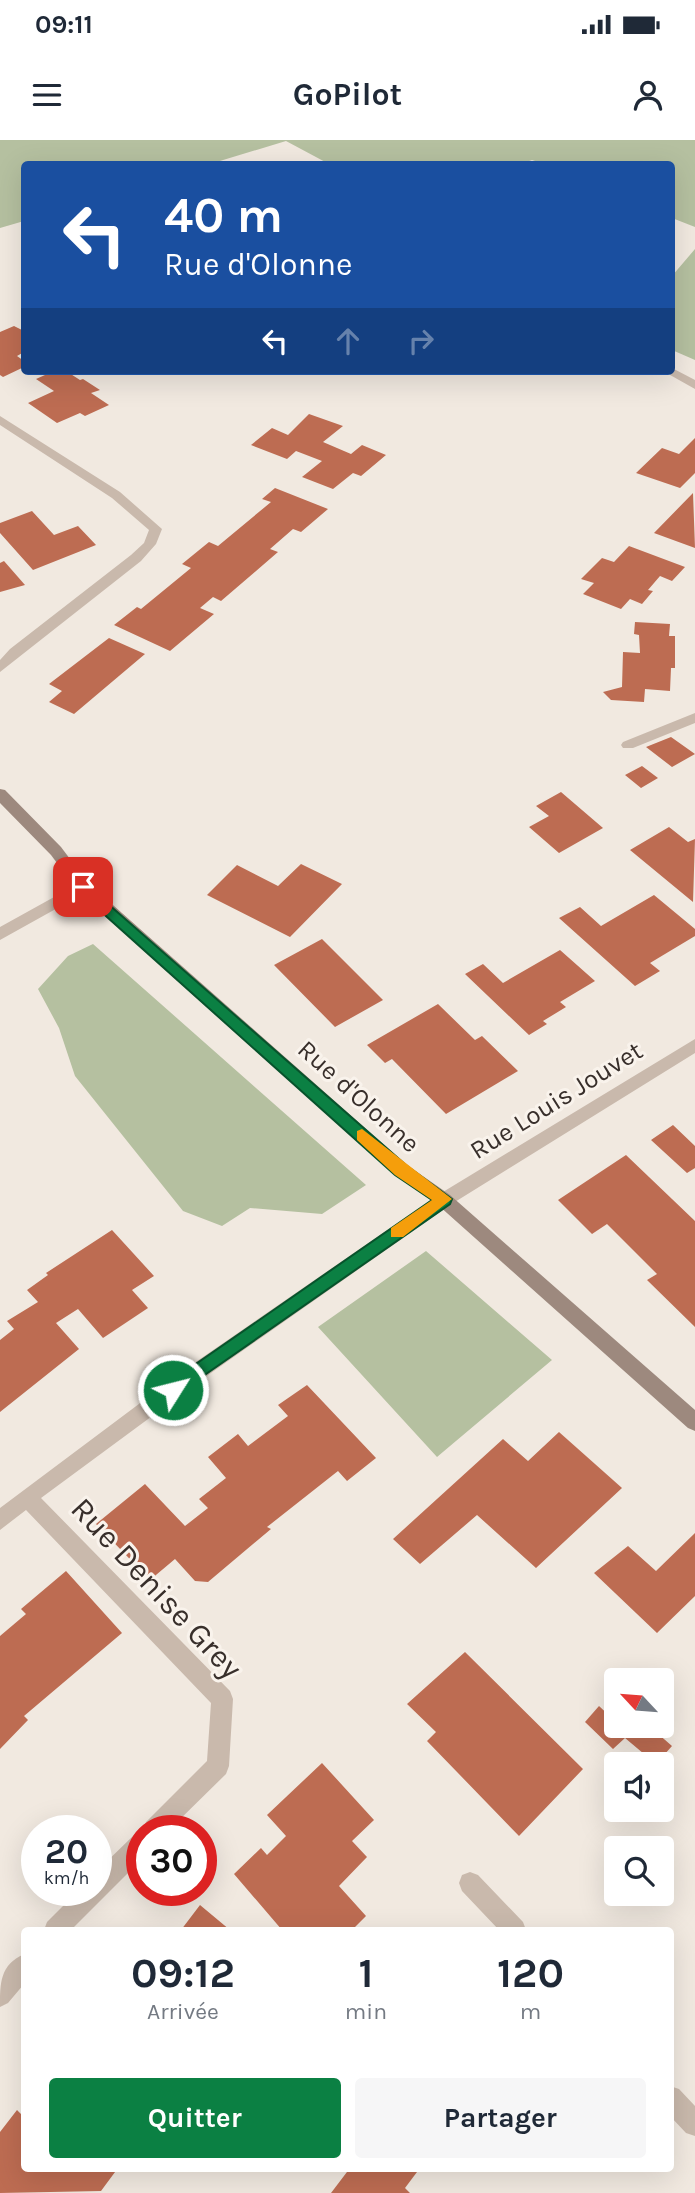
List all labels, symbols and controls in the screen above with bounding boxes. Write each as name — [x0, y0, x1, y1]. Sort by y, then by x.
text: 09:11 — [35, 9, 93, 40]
icon: menu — [28, 76, 66, 114]
text: GoPilot — [293, 76, 402, 113]
icon: person — [629, 76, 667, 114]
text: 40 m — [164, 187, 283, 244]
icon: left — [49, 189, 140, 280]
text: Rue d'Olonne — [164, 246, 352, 283]
icon: left — [256, 322, 294, 360]
icon: ahead — [329, 322, 367, 360]
icon: right — [402, 322, 440, 360]
pin — [53, 857, 113, 917]
icon: arrive — [64, 868, 102, 906]
street label: Rue d'Olonne — [291, 1034, 426, 1159]
street label: Rue Louis Jouvet — [464, 1035, 648, 1166]
position arrow — [136, 1353, 210, 1427]
street label: Rue Denise Grey — [63, 1490, 250, 1687]
north arrow — [604, 1668, 674, 1738]
map controls — [604, 1668, 674, 1906]
button: sound — [604, 1752, 674, 1822]
speed limit sign: 30 — [126, 1815, 217, 1906]
text: 20 — [45, 1831, 88, 1872]
button: search — [604, 1836, 674, 1906]
text: km/h — [44, 1867, 89, 1889]
text: 09:12 — [131, 1948, 235, 1998]
text: 1 — [358, 1948, 373, 1998]
text: 120 — [497, 1948, 564, 1998]
text: Arrivée — [147, 1998, 219, 2025]
text: min — [345, 1998, 387, 2025]
text: m — [520, 1998, 541, 2025]
button: Quitter — [49, 2078, 341, 2158]
button: Partager — [355, 2078, 646, 2158]

